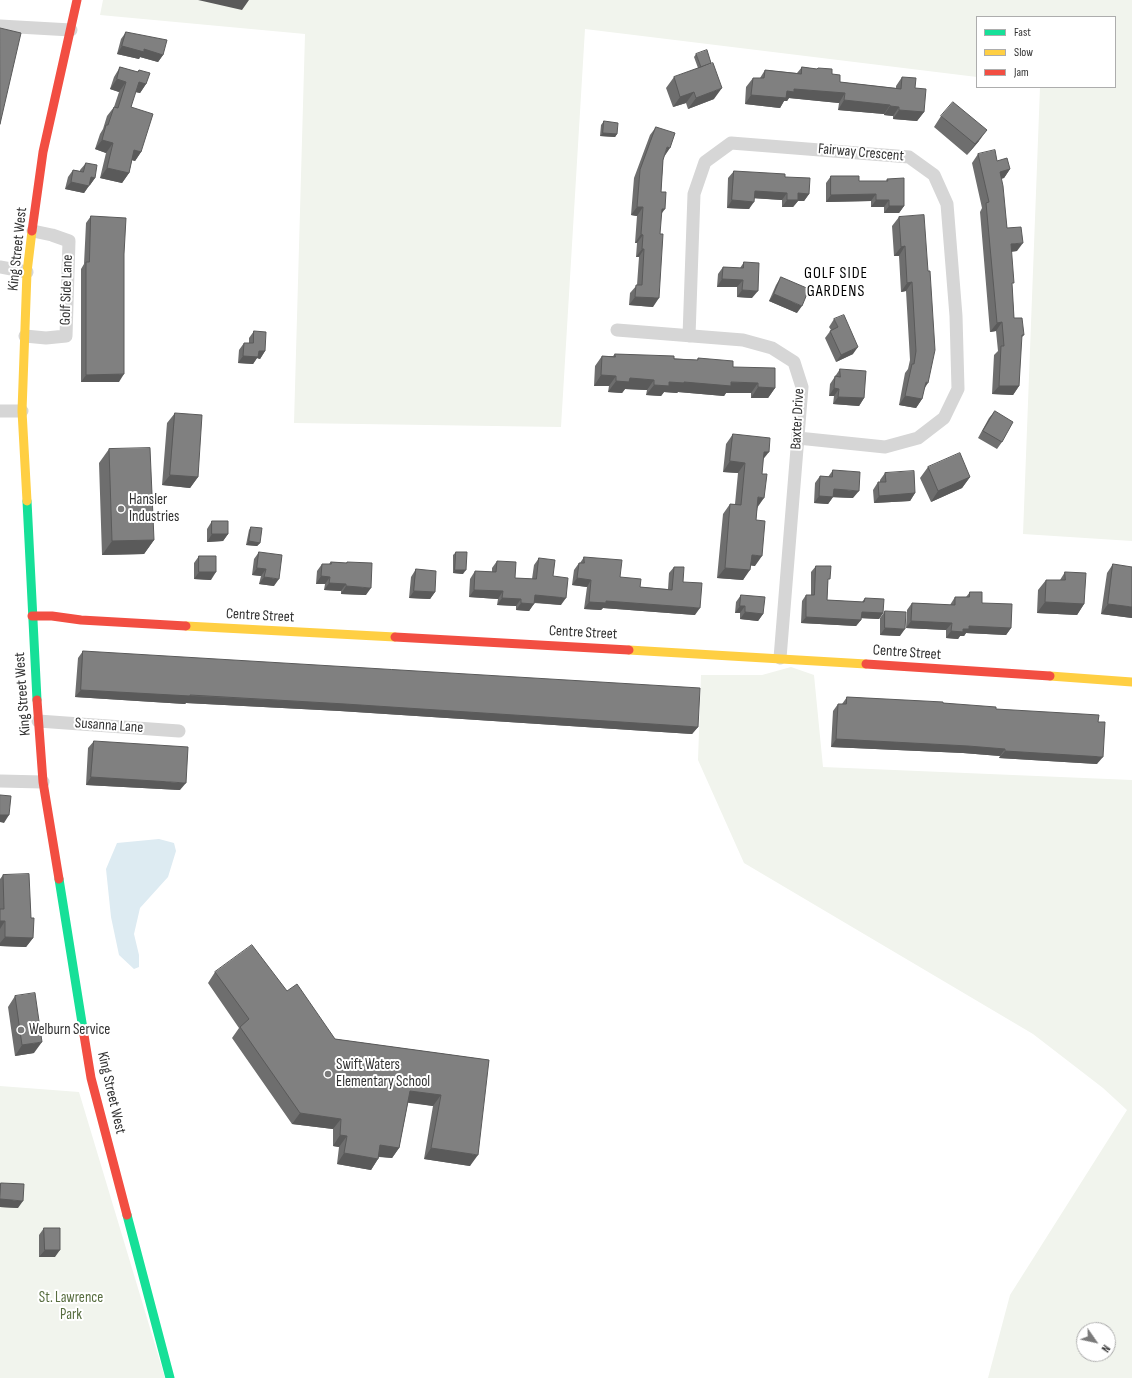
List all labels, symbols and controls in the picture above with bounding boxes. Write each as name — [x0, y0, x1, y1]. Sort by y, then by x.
legend — [976, 16, 1116, 88]
text: Fast — [1014, 25, 1031, 40]
text: Slow — [1014, 45, 1033, 60]
text: Jam — [1014, 65, 1029, 80]
street label: Fairway Crescent — [817, 140, 905, 166]
street label: King Street West — [5, 206, 31, 292]
street label: Golf Side Lane — [57, 254, 77, 326]
district label: GOLF SIDE GARDENS — [804, 264, 868, 302]
street label: Baxter Drive — [787, 388, 809, 450]
place label: Hansler Industries — [129, 491, 179, 526]
marker: Hansler Industries — [116, 504, 126, 514]
street label: Centre Street — [225, 605, 295, 627]
street label: Centre Street — [548, 622, 618, 644]
street label: Centre Street — [872, 642, 942, 664]
street label: King Street West — [11, 652, 35, 736]
street label: Susanna Lane — [74, 715, 144, 737]
place label: Welburn Service — [29, 1021, 110, 1039]
marker: Welburn Service — [16, 1025, 26, 1035]
street label: King Street West — [93, 1050, 129, 1136]
place label: Swift Waters Elementary School — [336, 1056, 430, 1091]
marker: Swift Waters Elementary School — [323, 1069, 333, 1079]
park label: St. Lawrence Park — [39, 1289, 103, 1324]
north arrow — [1076, 1322, 1116, 1362]
text: N — [1099, 1342, 1113, 1355]

